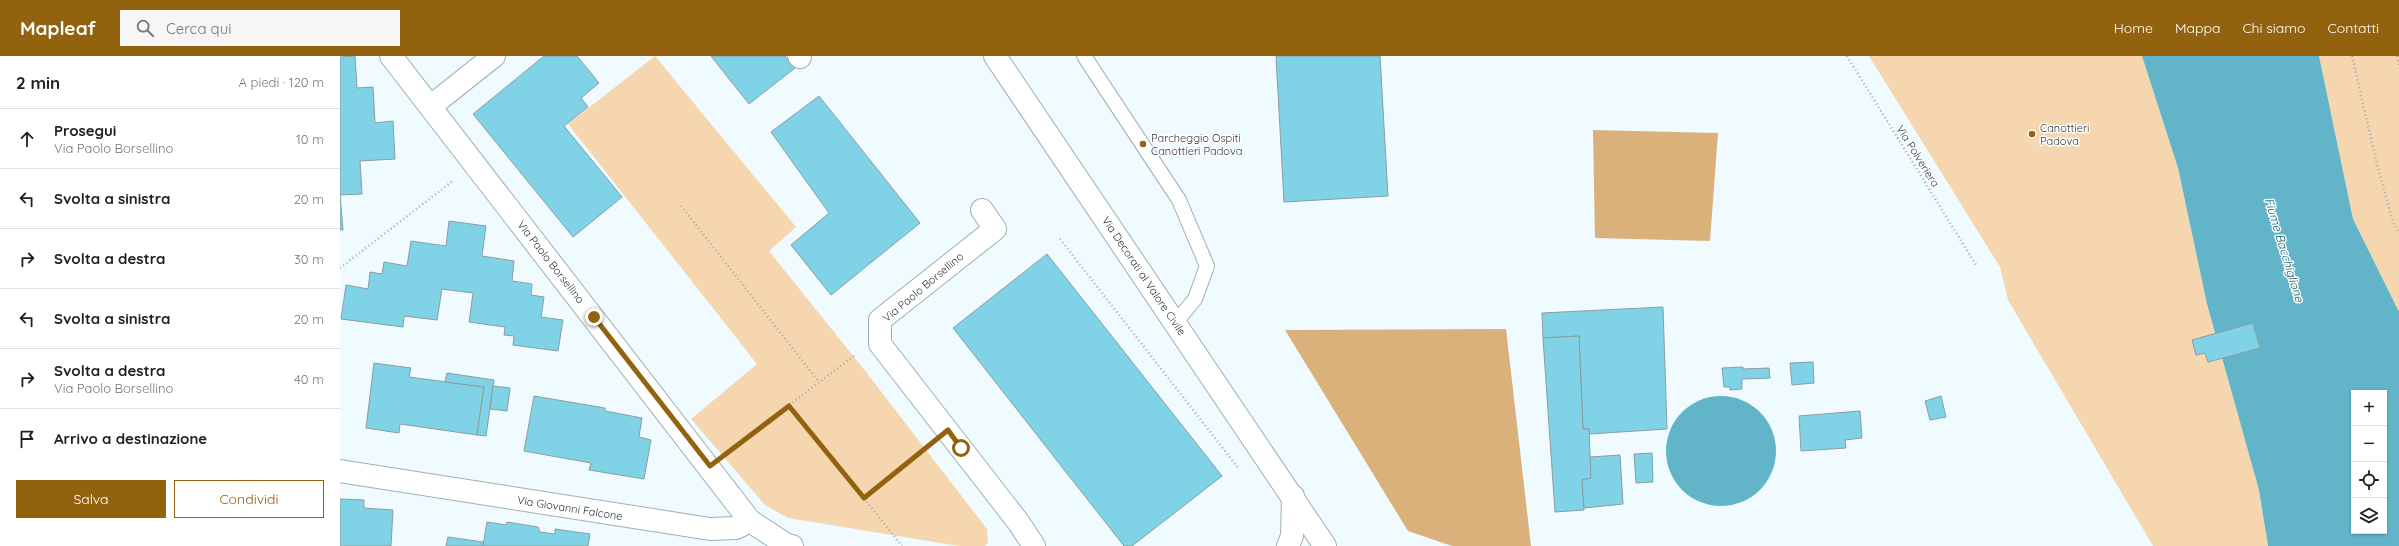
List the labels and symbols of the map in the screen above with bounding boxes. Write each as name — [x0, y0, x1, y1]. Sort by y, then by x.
place label: Canottieri Padova — [2040, 121, 2089, 148]
street label: Via Polveriera — [1893, 123, 1943, 189]
marker: Canottieri Padova — [2027, 129, 2037, 139]
place label: Parcheggio Ospiti Canottieri Padova — [1151, 131, 1242, 158]
marker: Parcheggio Ospiti Canottieri Padova — [1138, 139, 1148, 149]
water label: Fiume Bacchiglione — [2262, 196, 2308, 305]
street label: Via Decorati al Valore Civile — [1099, 214, 1189, 338]
street label: Via Paolo Borsellino — [514, 218, 588, 306]
street label: Via Paolo Borsellino — [880, 249, 966, 325]
route end — [585, 308, 603, 326]
route start — [952, 439, 970, 457]
street label: Via Giovanni Falcone — [516, 493, 624, 523]

